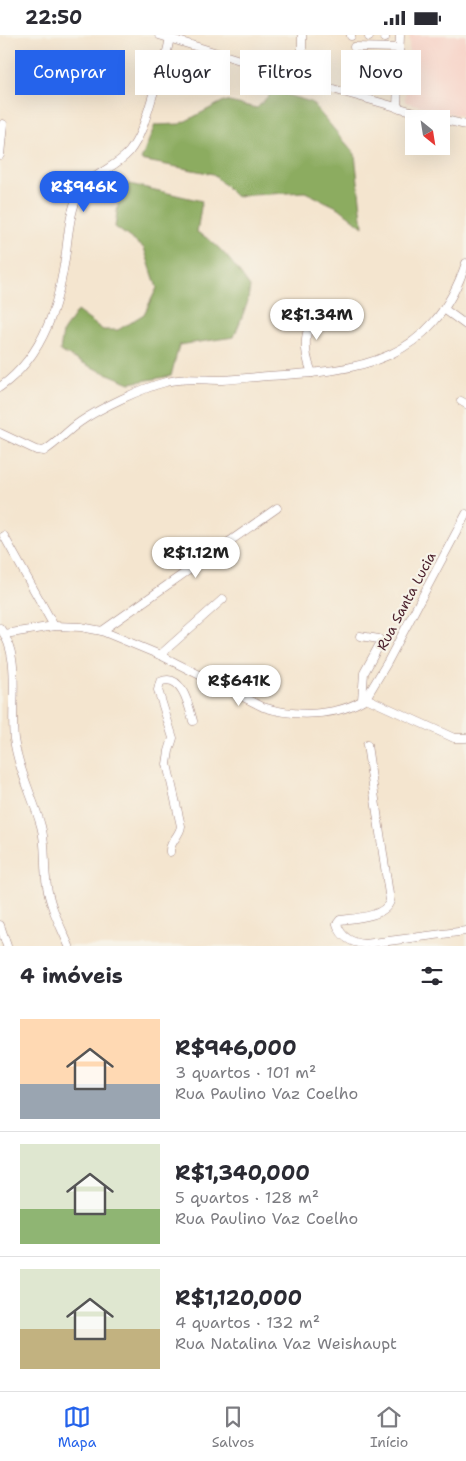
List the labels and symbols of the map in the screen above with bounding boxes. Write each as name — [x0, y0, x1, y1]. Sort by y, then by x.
north arrow — [405, 110, 450, 155]
pin: R$946K — [43, 171, 125, 213]
pin: R$1.34M — [271, 299, 363, 341]
pin: R$1.12M — [150, 537, 242, 579]
street label: Rua Santa Lucia — [372, 548, 440, 653]
pin: R$641K — [198, 665, 280, 707]

